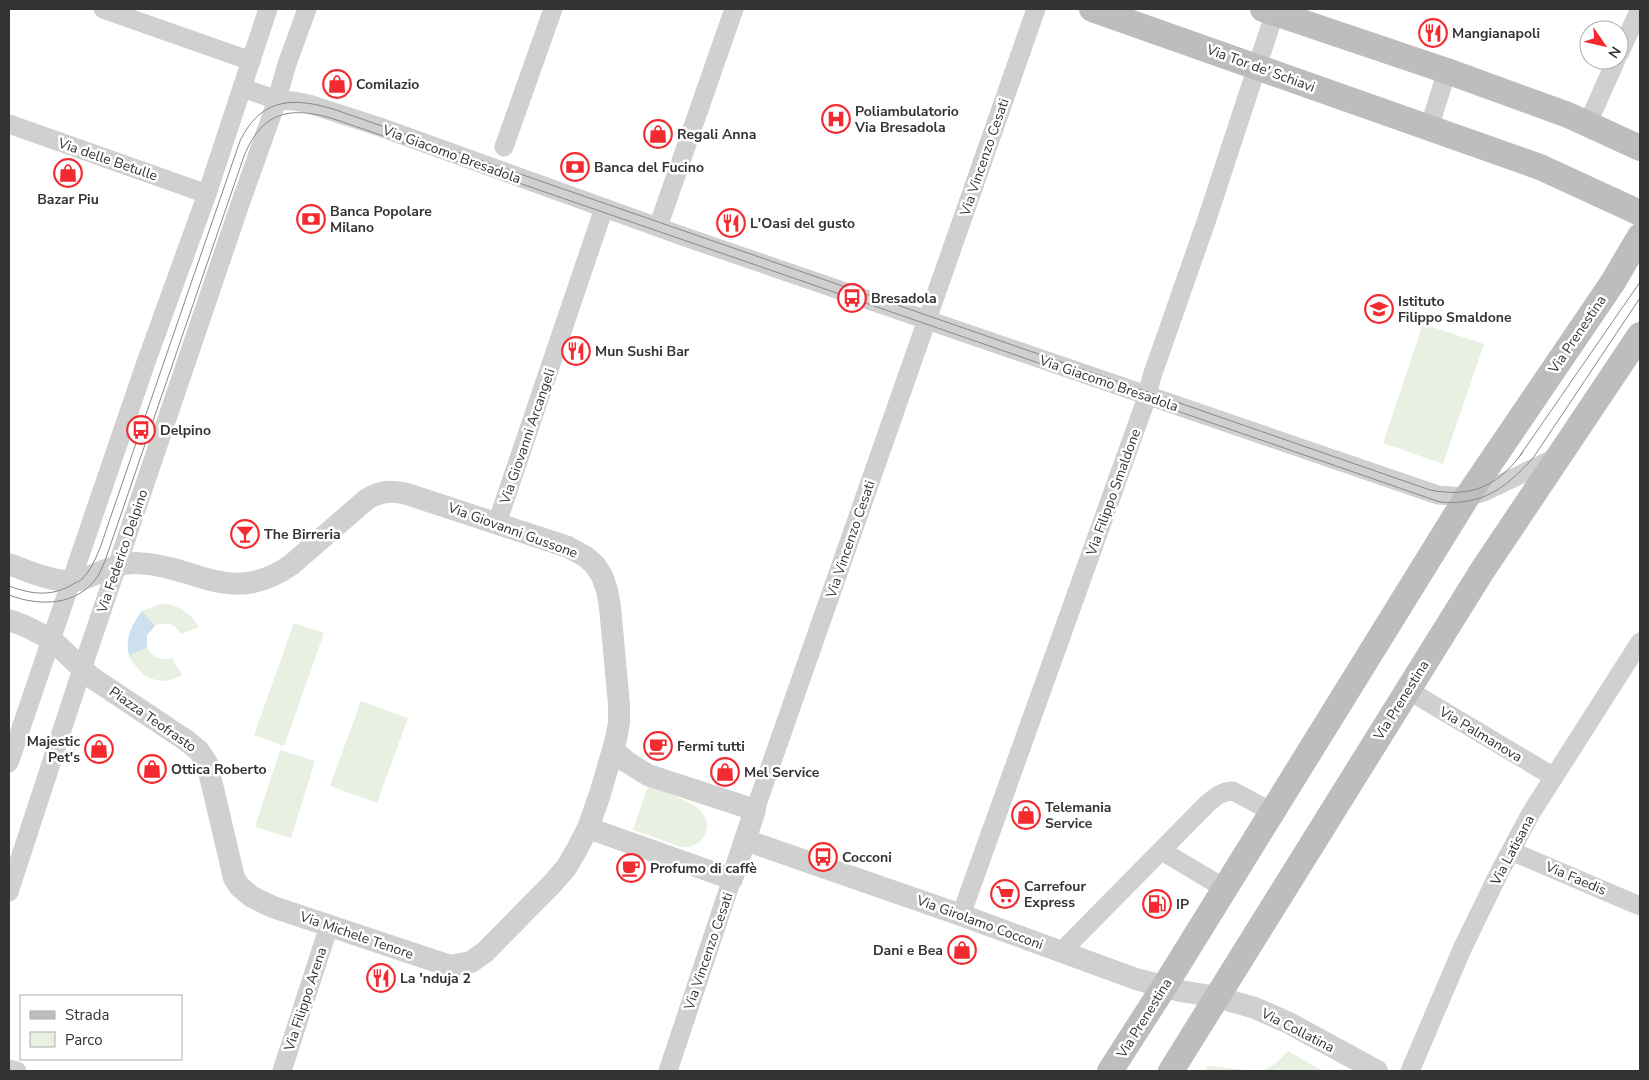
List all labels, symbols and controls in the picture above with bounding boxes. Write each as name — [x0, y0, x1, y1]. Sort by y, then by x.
restaurant icon: Mangianapoli — [1418, 18, 1448, 48]
north arrow — [1579, 20, 1629, 70]
place label: Mangianapoli — [1452, 24, 1540, 43]
street label: Via Tor de' Schiavi — [1203, 40, 1318, 97]
text: N — [1604, 42, 1625, 62]
shop icon: Comilazio — [322, 69, 352, 99]
place label: Comilazio — [356, 75, 419, 94]
street label: Via Vincenzo Cesati — [955, 96, 1013, 219]
place label: Poliambulatorio Via Bresadola — [854, 102, 959, 137]
hospital icon: Poliambulatorio Via Bresadola — [821, 104, 851, 134]
shop icon: Regali Anna — [643, 119, 673, 149]
street label: Via Giacomo Bresadola — [379, 120, 524, 188]
place label: Regali Anna — [677, 125, 756, 144]
street label: Via delle Betulle — [55, 133, 160, 185]
bank icon: Banca del Fucino — [560, 152, 590, 182]
shop icon: Bazar Piu — [53, 158, 83, 188]
place label: Banca del Fucino — [594, 158, 704, 177]
place label: Bazar Piu — [37, 190, 99, 209]
place label: Banca Popolare Milano — [330, 202, 432, 237]
bank icon: Banca Popolare Milano — [296, 204, 326, 234]
restaurant icon: L'Oasi del gusto — [716, 208, 746, 238]
place label: L'Oasi del gusto — [750, 214, 855, 233]
bus stop icon: Bresadola — [837, 283, 867, 313]
place label: Bresadola — [871, 289, 937, 308]
street label: Via Prenestina — [1544, 291, 1611, 378]
place label: Istituto Filippo Smaldone — [1398, 292, 1512, 327]
school or university icon: Istituto Filippo Smaldone — [1364, 294, 1394, 324]
restaurant icon: Mun Sushi Bar — [561, 336, 591, 366]
place label: Mun Sushi Bar — [595, 342, 690, 361]
street label: Via Giacomo Bresadola — [1036, 350, 1181, 416]
street label: Via Giovanni Arcangeli — [495, 366, 560, 507]
bus stop icon: Delpino — [126, 415, 156, 445]
place label: Delpino — [160, 421, 211, 440]
street label: Via Filippo Smaldone — [1081, 426, 1145, 559]
street label: Via Vincenzo Cesati — [821, 478, 879, 601]
street label: Via Federico Delpino — [92, 487, 153, 616]
street label: Via Giovanni Gussone — [444, 498, 580, 563]
bar icon: The Birreria — [230, 519, 260, 549]
place label: The Birreria — [264, 525, 341, 544]
street label: Via Prenestina — [1369, 657, 1433, 745]
street label: Piazza Teofrasto — [105, 682, 200, 757]
street label: Via Palmanova — [1435, 702, 1526, 767]
cafe icon: Fermi tutti — [643, 731, 673, 761]
place label: Majestic Pet's — [27, 732, 80, 767]
shop icon: Majestic Pet's — [84, 734, 114, 764]
place label: Fermi tutti — [677, 737, 745, 756]
shop icon: Ottica Roberto — [137, 754, 167, 784]
shop icon: Mel Service — [710, 757, 740, 787]
place label: Ottica Roberto — [171, 760, 267, 779]
place label: Mel Service — [744, 763, 820, 782]
place label: Telemania Service — [1045, 798, 1112, 833]
shop icon: Telemania Service — [1011, 800, 1041, 830]
street label: Via Latisana — [1486, 812, 1539, 889]
bus stop icon: Cocconi — [808, 842, 838, 872]
place label: Cocconi — [842, 848, 892, 867]
cafe icon: Profumo di caffè — [616, 853, 646, 883]
street label: Via Faedis — [1542, 857, 1609, 900]
place label: Profumo di caffè — [650, 859, 757, 878]
place label: Carrefour Express — [1024, 877, 1086, 912]
supermarket icon: Carrefour Express — [990, 879, 1020, 909]
fuel station icon: IP — [1142, 889, 1172, 919]
street label: Via Vincenzo Cesati — [679, 890, 737, 1013]
street label: Via Girolamo Cocconi — [913, 890, 1046, 954]
place label: IP — [1176, 895, 1189, 914]
street label: Via Michele Tenore — [297, 907, 416, 964]
shop icon: Dani e Bea — [947, 935, 977, 965]
place label: Dani e Bea — [873, 941, 943, 960]
street label: Via Filippo Arena — [279, 945, 331, 1054]
restaurant icon: La 'nduja 2 — [366, 963, 396, 993]
place label: La 'nduja 2 — [400, 969, 471, 988]
street label: Via Prenestina — [1112, 975, 1176, 1063]
legend — [20, 995, 182, 1060]
street label: Via Collatina — [1257, 1003, 1338, 1057]
text: Strada — [65, 1005, 109, 1025]
text: Parco — [65, 1030, 103, 1050]

